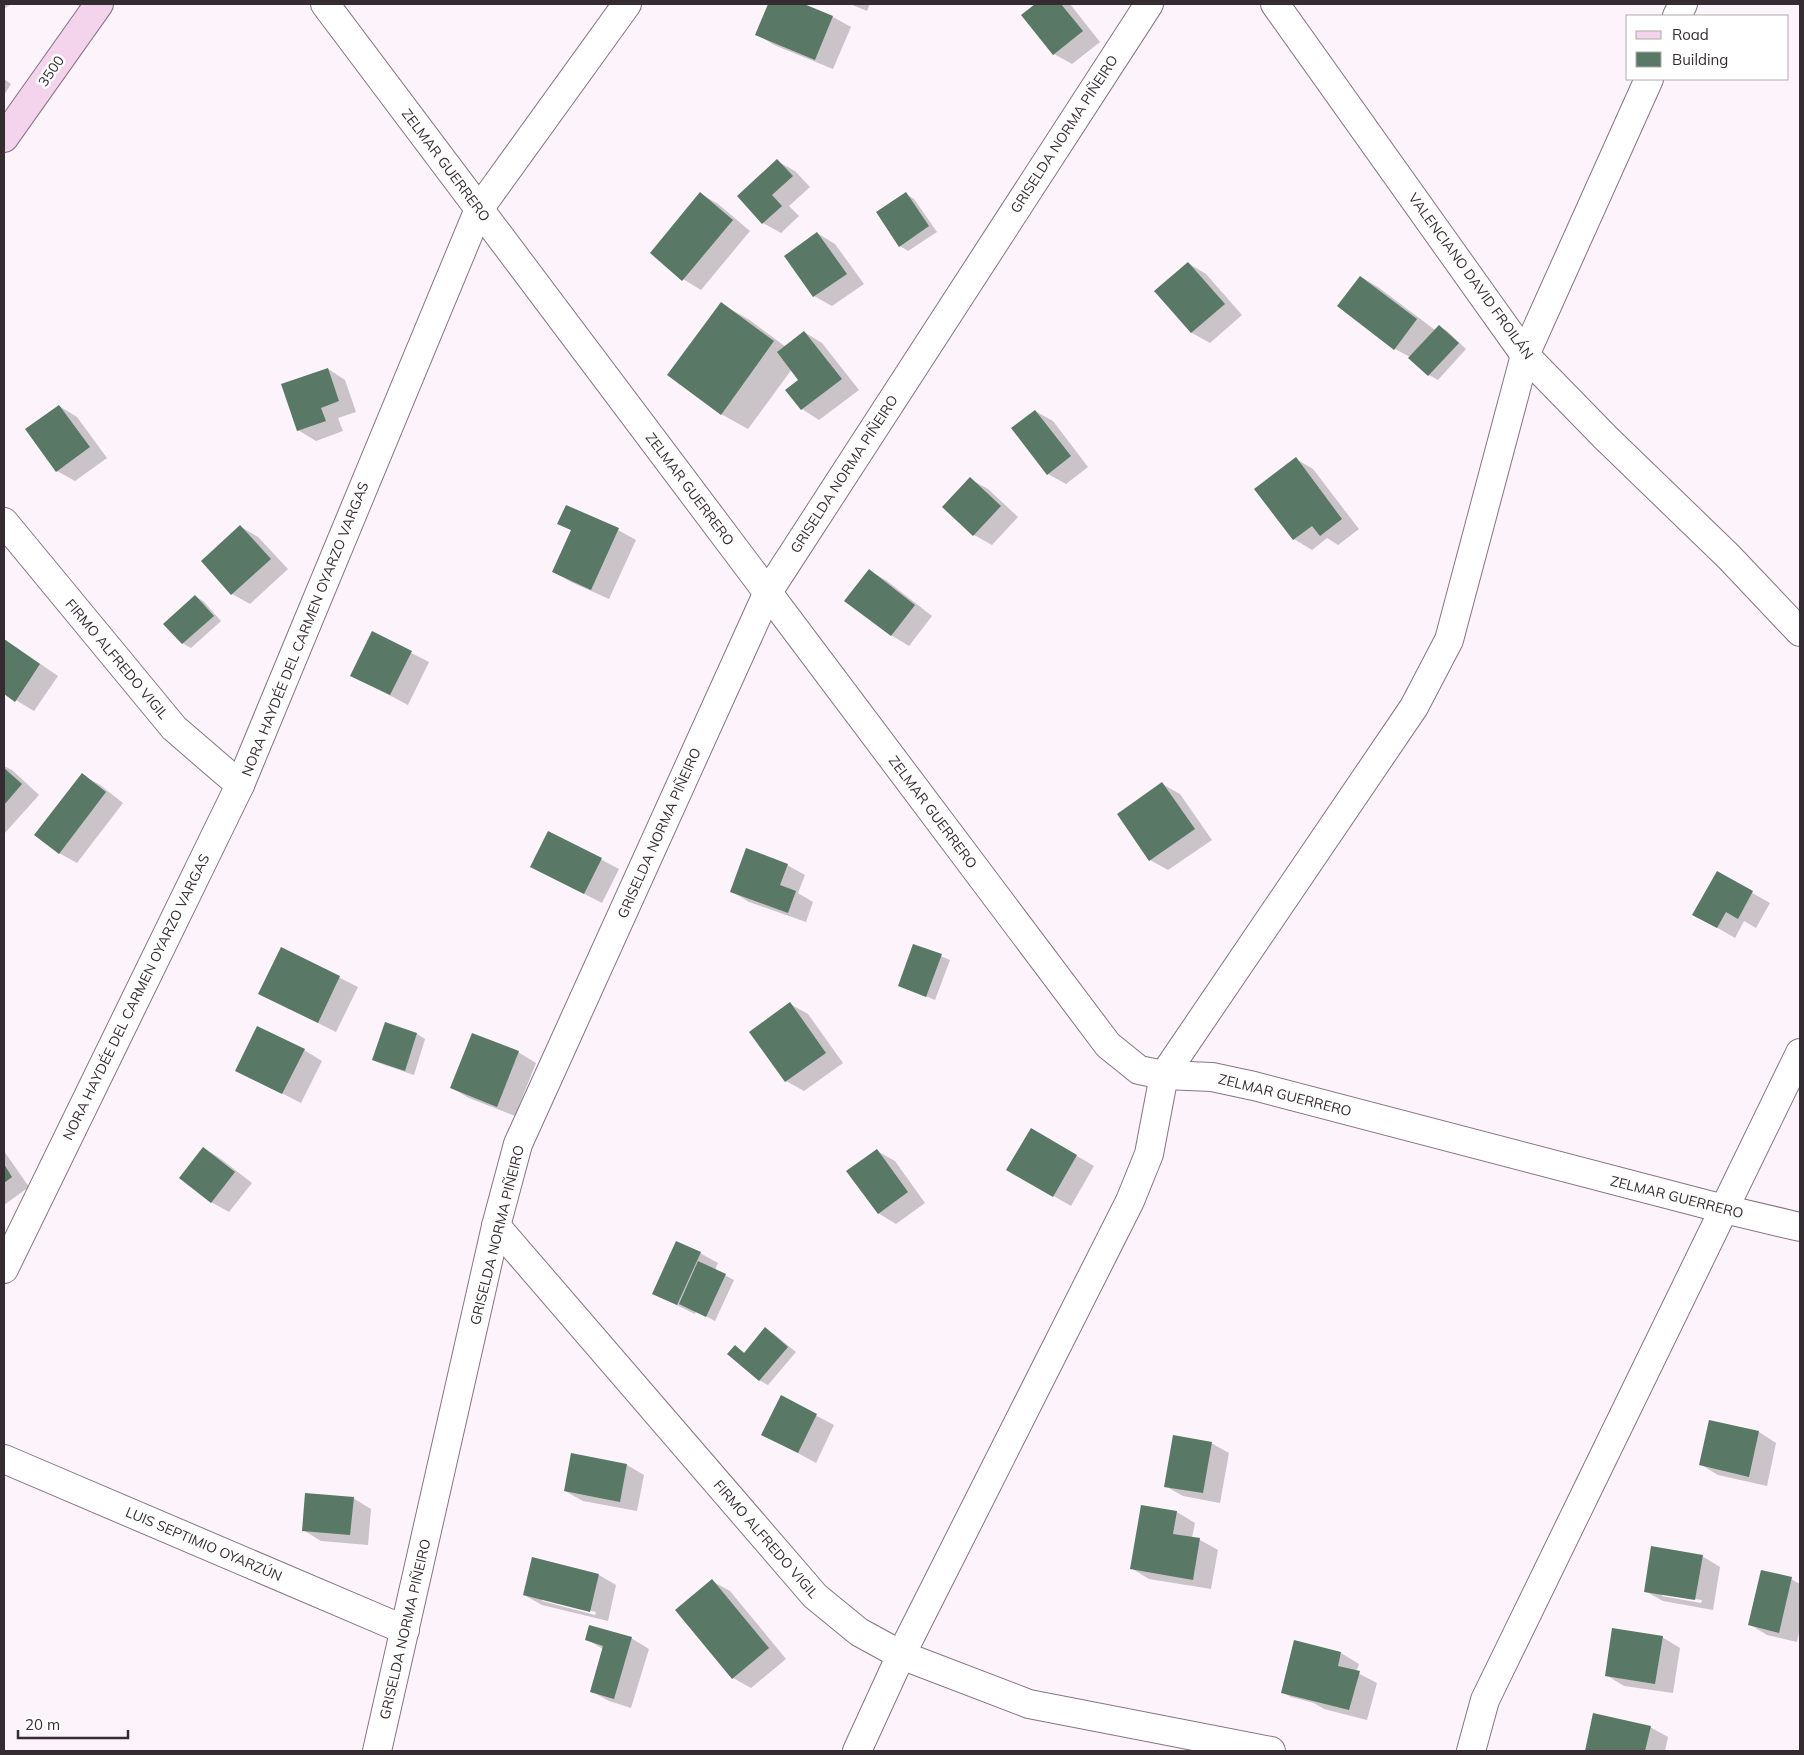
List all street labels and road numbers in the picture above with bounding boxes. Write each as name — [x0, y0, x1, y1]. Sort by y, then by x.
street label: 3500 — [34, 52, 68, 90]
street label: GRISELDA NORMA PIÑEIRO — [1006, 52, 1122, 216]
street label: ZELMAR GUERRERO — [398, 105, 494, 225]
street label: VALENCIANO DAVID FROILÁN — [1405, 189, 1537, 363]
street label: GRISELDA NORMA PIÑEIRO — [786, 392, 902, 556]
street label: ZELMAR GUERRERO — [642, 429, 738, 549]
street label: NORA HAYDÉE DEL CARMEN OYARZO VARGAS — [237, 479, 373, 779]
street label: FIRMO ALFREDO VIGIL — [62, 595, 173, 723]
street label: GRISELDA NORMA PIÑEIRO — [613, 745, 705, 921]
street label: ZELMAR GUERRERO — [885, 752, 981, 872]
street label: NORA HAYDÉE DEL CARMEN OYARZO VARGAS — [59, 851, 214, 1143]
street label: ZELMAR GUERRERO — [1217, 1070, 1353, 1120]
street label: GRISELDA NORMA PIÑEIRO — [466, 1143, 528, 1327]
street label: ZELMAR GUERRERO — [1609, 1172, 1745, 1222]
street label: FIRMO ALFREDO VIGIL — [710, 1476, 823, 1602]
street label: LUIS SEPTIMIO OYARZÚN — [123, 1503, 285, 1585]
street label: GRISELDA NORMA PIÑEIRO — [375, 1537, 435, 1721]

